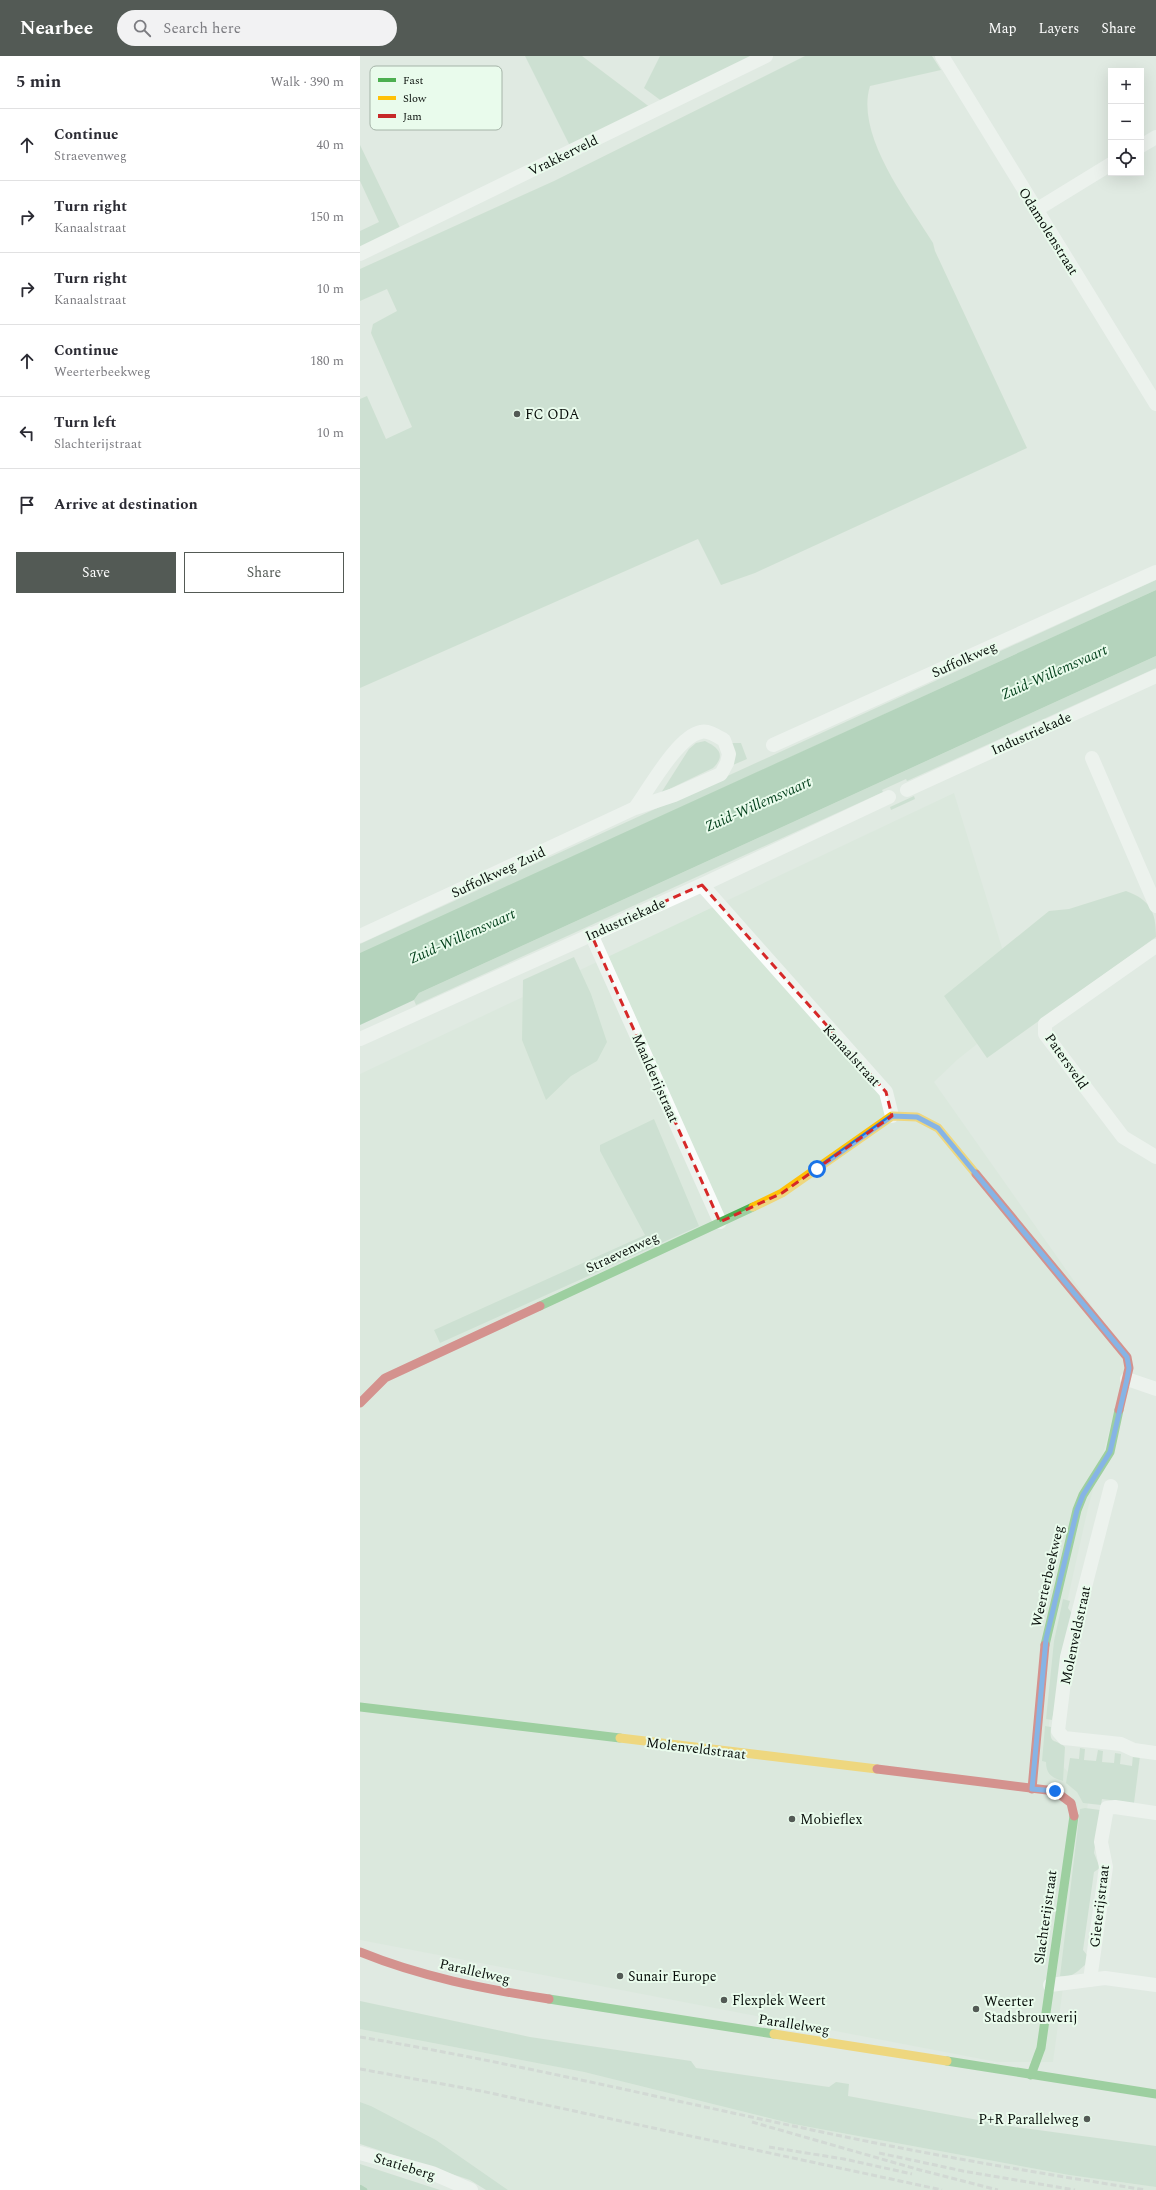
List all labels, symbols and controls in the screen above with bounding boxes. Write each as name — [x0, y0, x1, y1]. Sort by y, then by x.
search box — [117, 10, 397, 46]
text: Nearbee — [20, 14, 93, 43]
icon: search — [131, 17, 153, 39]
text: Search here — [163, 17, 241, 40]
text: Map — [988, 18, 1017, 39]
text: Layers — [1039, 18, 1079, 39]
text: Share — [1101, 18, 1136, 39]
legend — [370, 66, 502, 130]
map controls — [1108, 68, 1144, 176]
button: + — [1108, 68, 1144, 104]
text: 5 min — [16, 69, 61, 95]
text: Walk · 390 m — [270, 72, 344, 92]
text: Fast — [403, 72, 424, 89]
text: Slow — [403, 90, 427, 107]
button: − — [1108, 104, 1144, 140]
text: Jam — [403, 108, 422, 125]
text: Continue — [54, 123, 119, 146]
street label: Vrakkerveld — [525, 129, 602, 181]
icon: ahead — [16, 134, 38, 156]
text: 40 m — [317, 135, 344, 155]
button: locate — [1108, 140, 1144, 176]
text: Straevenweg — [54, 146, 127, 166]
street label: Odamolenstraat — [1013, 183, 1084, 279]
text: Turn right — [54, 195, 127, 218]
icon: right — [16, 206, 38, 228]
text: 150 m — [310, 207, 344, 227]
text: Kanaalstraat — [54, 218, 126, 238]
text: Turn right — [54, 267, 127, 290]
icon: right — [16, 278, 38, 300]
text: 10 m — [317, 279, 344, 299]
text: Kanaalstraat — [54, 290, 126, 310]
text: Continue — [54, 339, 119, 362]
icon: ahead — [16, 350, 38, 372]
text: 180 m — [310, 351, 344, 371]
text: Weerterbeekweg — [54, 362, 151, 382]
place label: FC ODA — [525, 404, 580, 425]
marker: FC ODA — [512, 409, 522, 419]
text: Turn left — [54, 411, 116, 434]
icon: left — [16, 422, 38, 444]
text: 10 m — [317, 423, 344, 443]
text: Slachterijstraat — [54, 434, 142, 454]
text: Arrive at destination — [54, 493, 198, 516]
icon: arrive — [16, 494, 38, 516]
button: Save — [16, 552, 176, 593]
button: Share — [184, 552, 344, 593]
street label: Suffolkweg — [928, 636, 1000, 683]
water label: Zuid-Willemsvaart — [997, 639, 1111, 706]
street label: Industriekade — [988, 706, 1075, 761]
water label: Zuid-Willemsvaart — [701, 771, 815, 838]
street label: Suffolkweg Zuid — [448, 841, 549, 904]
street label: Industriekade — [582, 892, 669, 947]
water label: Zuid-Willemsvaart — [405, 903, 519, 970]
street label: Kanaalstraat — [818, 1019, 885, 1091]
street label: Patersveld — [1040, 1029, 1094, 1094]
street label: Maalderijstraat — [627, 1030, 685, 1126]
route start — [808, 1160, 826, 1178]
street label: Straevenweg — [582, 1226, 662, 1279]
street label: Weerterbeekweg — [1026, 1523, 1069, 1629]
street label: Molenveldstraat — [1055, 1584, 1096, 1687]
street label: Molenveldstraat — [645, 1732, 747, 1765]
route end — [1046, 1782, 1064, 1800]
place label: Mobieflex — [800, 1809, 862, 1830]
marker: Mobieflex — [787, 1814, 797, 1824]
street label: Gieterijstraat — [1084, 1863, 1115, 1949]
street label: Slachterijstraat — [1029, 1869, 1062, 1965]
street label: Parallelweg — [437, 1953, 512, 1990]
place label: Sunair Europe — [628, 1966, 717, 1987]
marker: Sunair Europe — [615, 1971, 625, 1981]
place label: Flexplek Weert — [732, 1990, 826, 2011]
place label: Weerter Stadsbrouwerij — [984, 1991, 1078, 2028]
marker: Flexplek Weert — [719, 1995, 729, 2005]
marker: Weerter Stadsbrouwerij — [971, 2004, 981, 2014]
street label: Parallelweg — [757, 2008, 831, 2041]
place label: P+R Parallelweg — [978, 2109, 1079, 2130]
marker: P+R Parallelweg — [1082, 2114, 1092, 2124]
street label: Statieberg — [371, 2147, 438, 2186]

